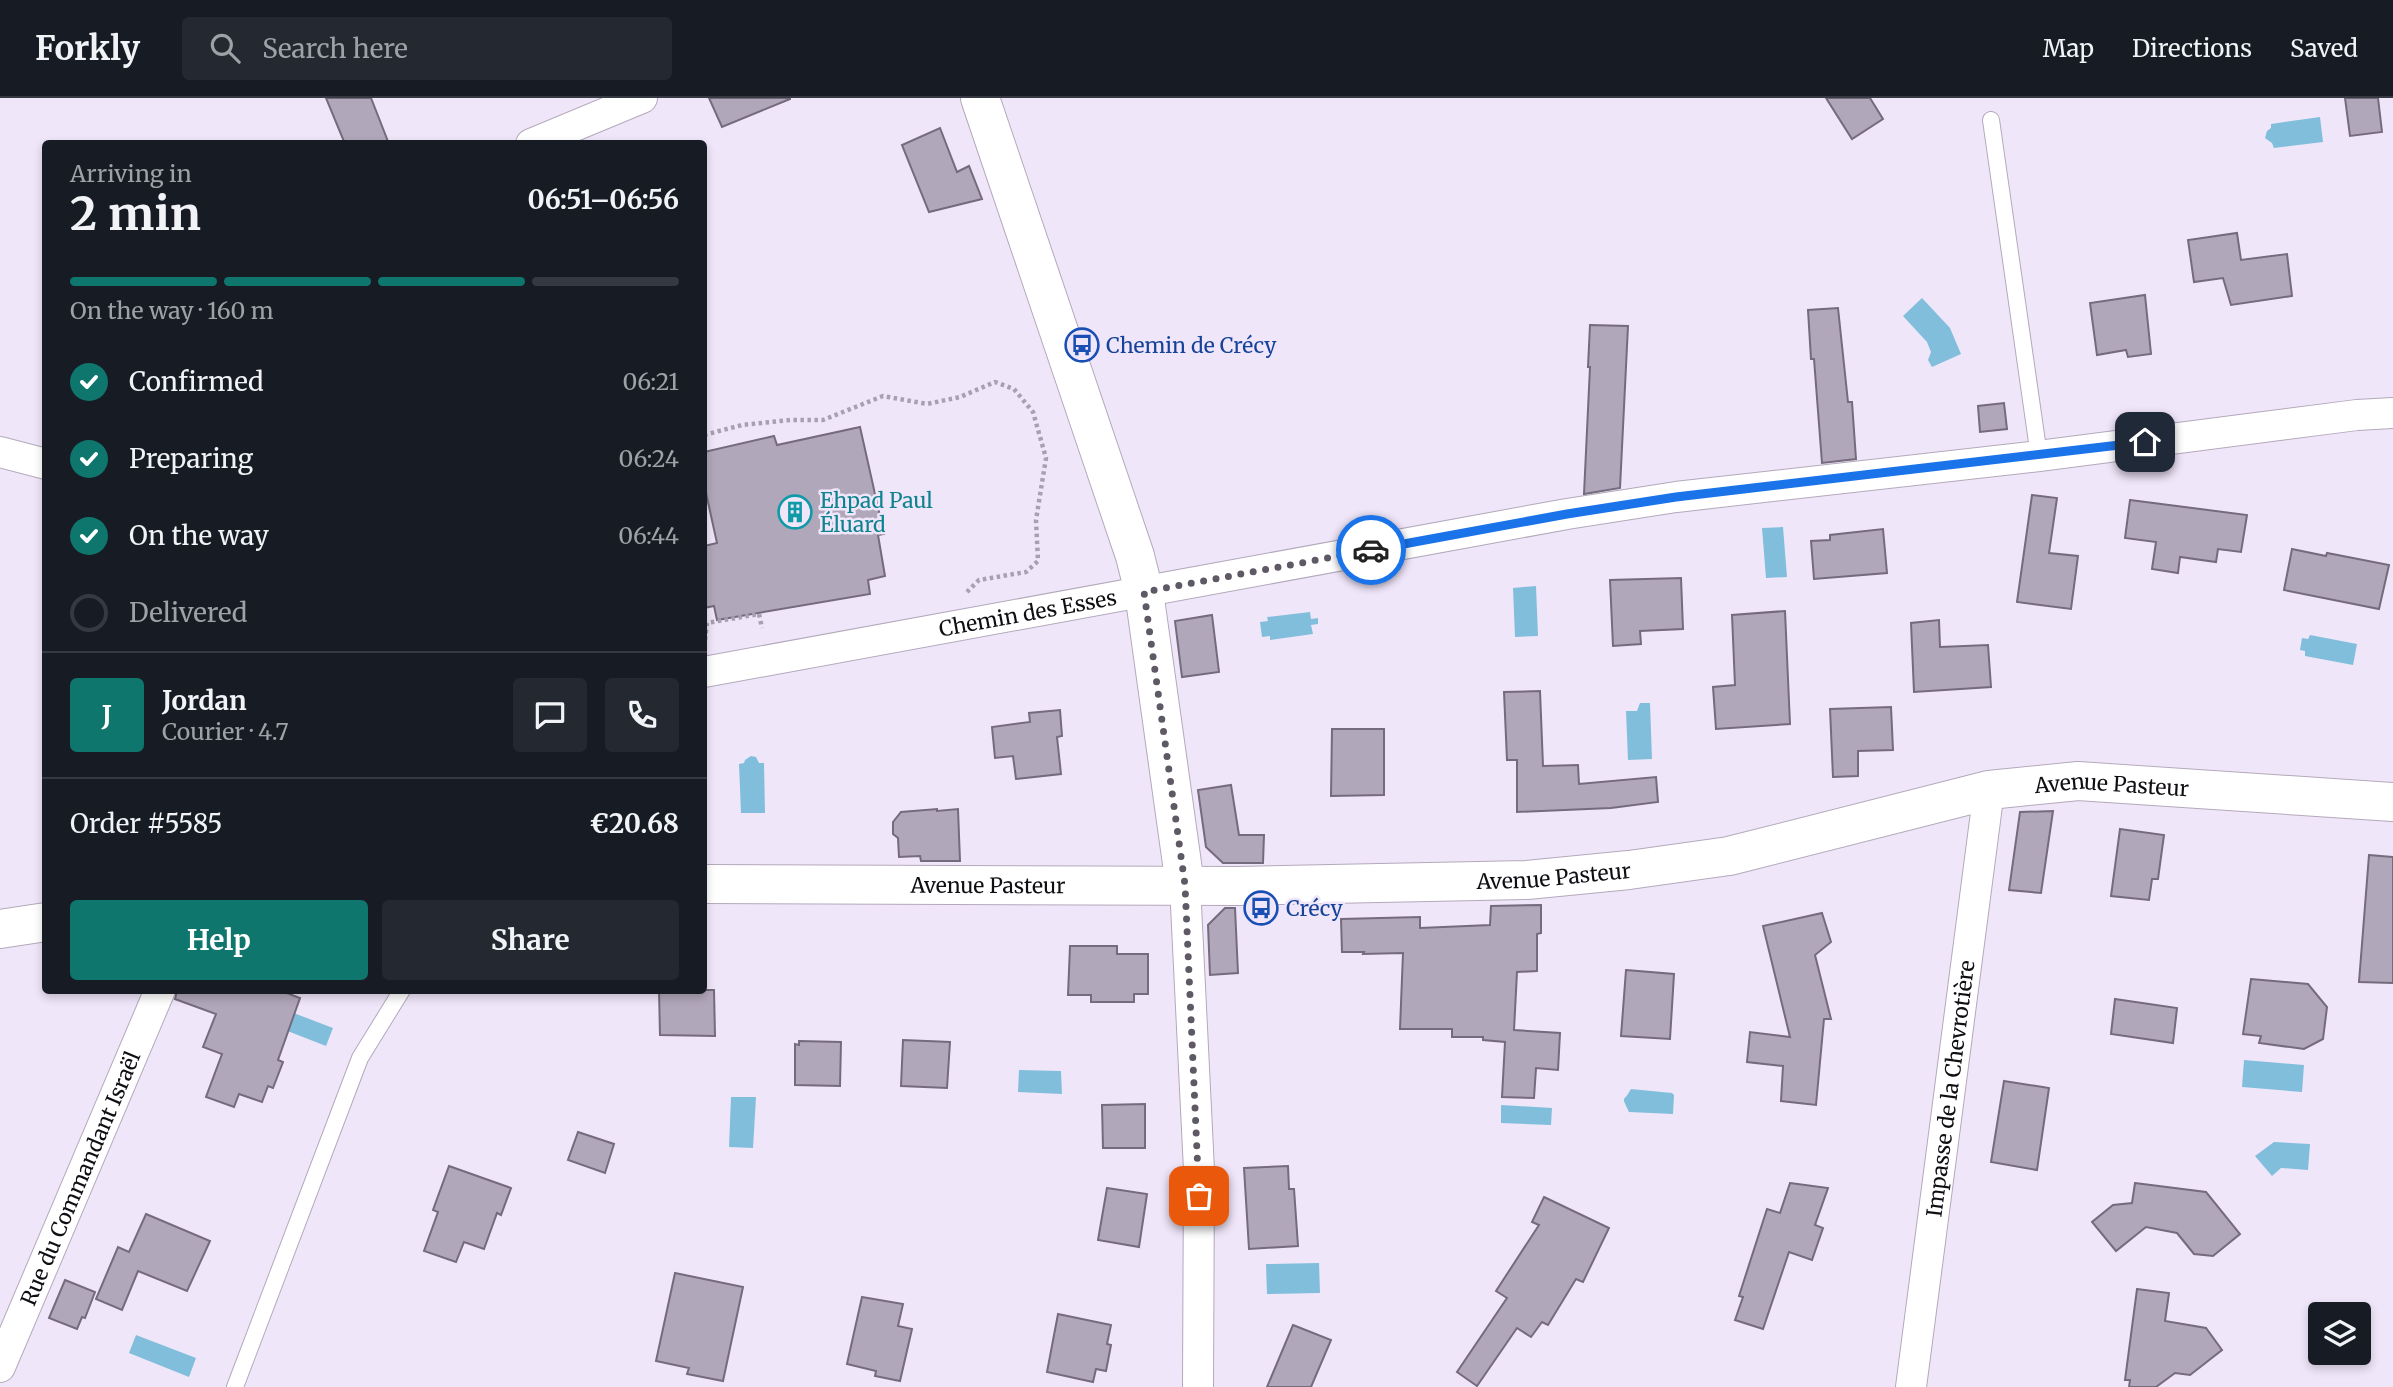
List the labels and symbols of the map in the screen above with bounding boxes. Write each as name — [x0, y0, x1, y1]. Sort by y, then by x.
bus stop icon: Chemin de Crécy — [1063, 326, 1101, 364]
place label: Chemin de Crécy — [1106, 332, 1277, 359]
pin — [2115, 412, 2175, 472]
place label: Ehpad Paul Éluard — [820, 487, 933, 538]
building icon: Ehpad Paul Éluard — [776, 493, 814, 531]
courier — [1336, 515, 1406, 585]
street label: Chemin des Esses — [937, 583, 1119, 642]
street label: Avenue Pasteur — [2032, 767, 2190, 802]
street label: Avenue Pasteur — [1475, 856, 1632, 895]
street label: Avenue Pasteur — [910, 871, 1065, 899]
bus stop icon: Crécy — [1242, 889, 1280, 927]
place label: Crécy — [1286, 895, 1343, 922]
street label: Impasse de la Chevrotière — [1920, 959, 1980, 1218]
street label: Rue du Commandant Israël — [14, 1047, 146, 1309]
pin — [1169, 1166, 1229, 1226]

